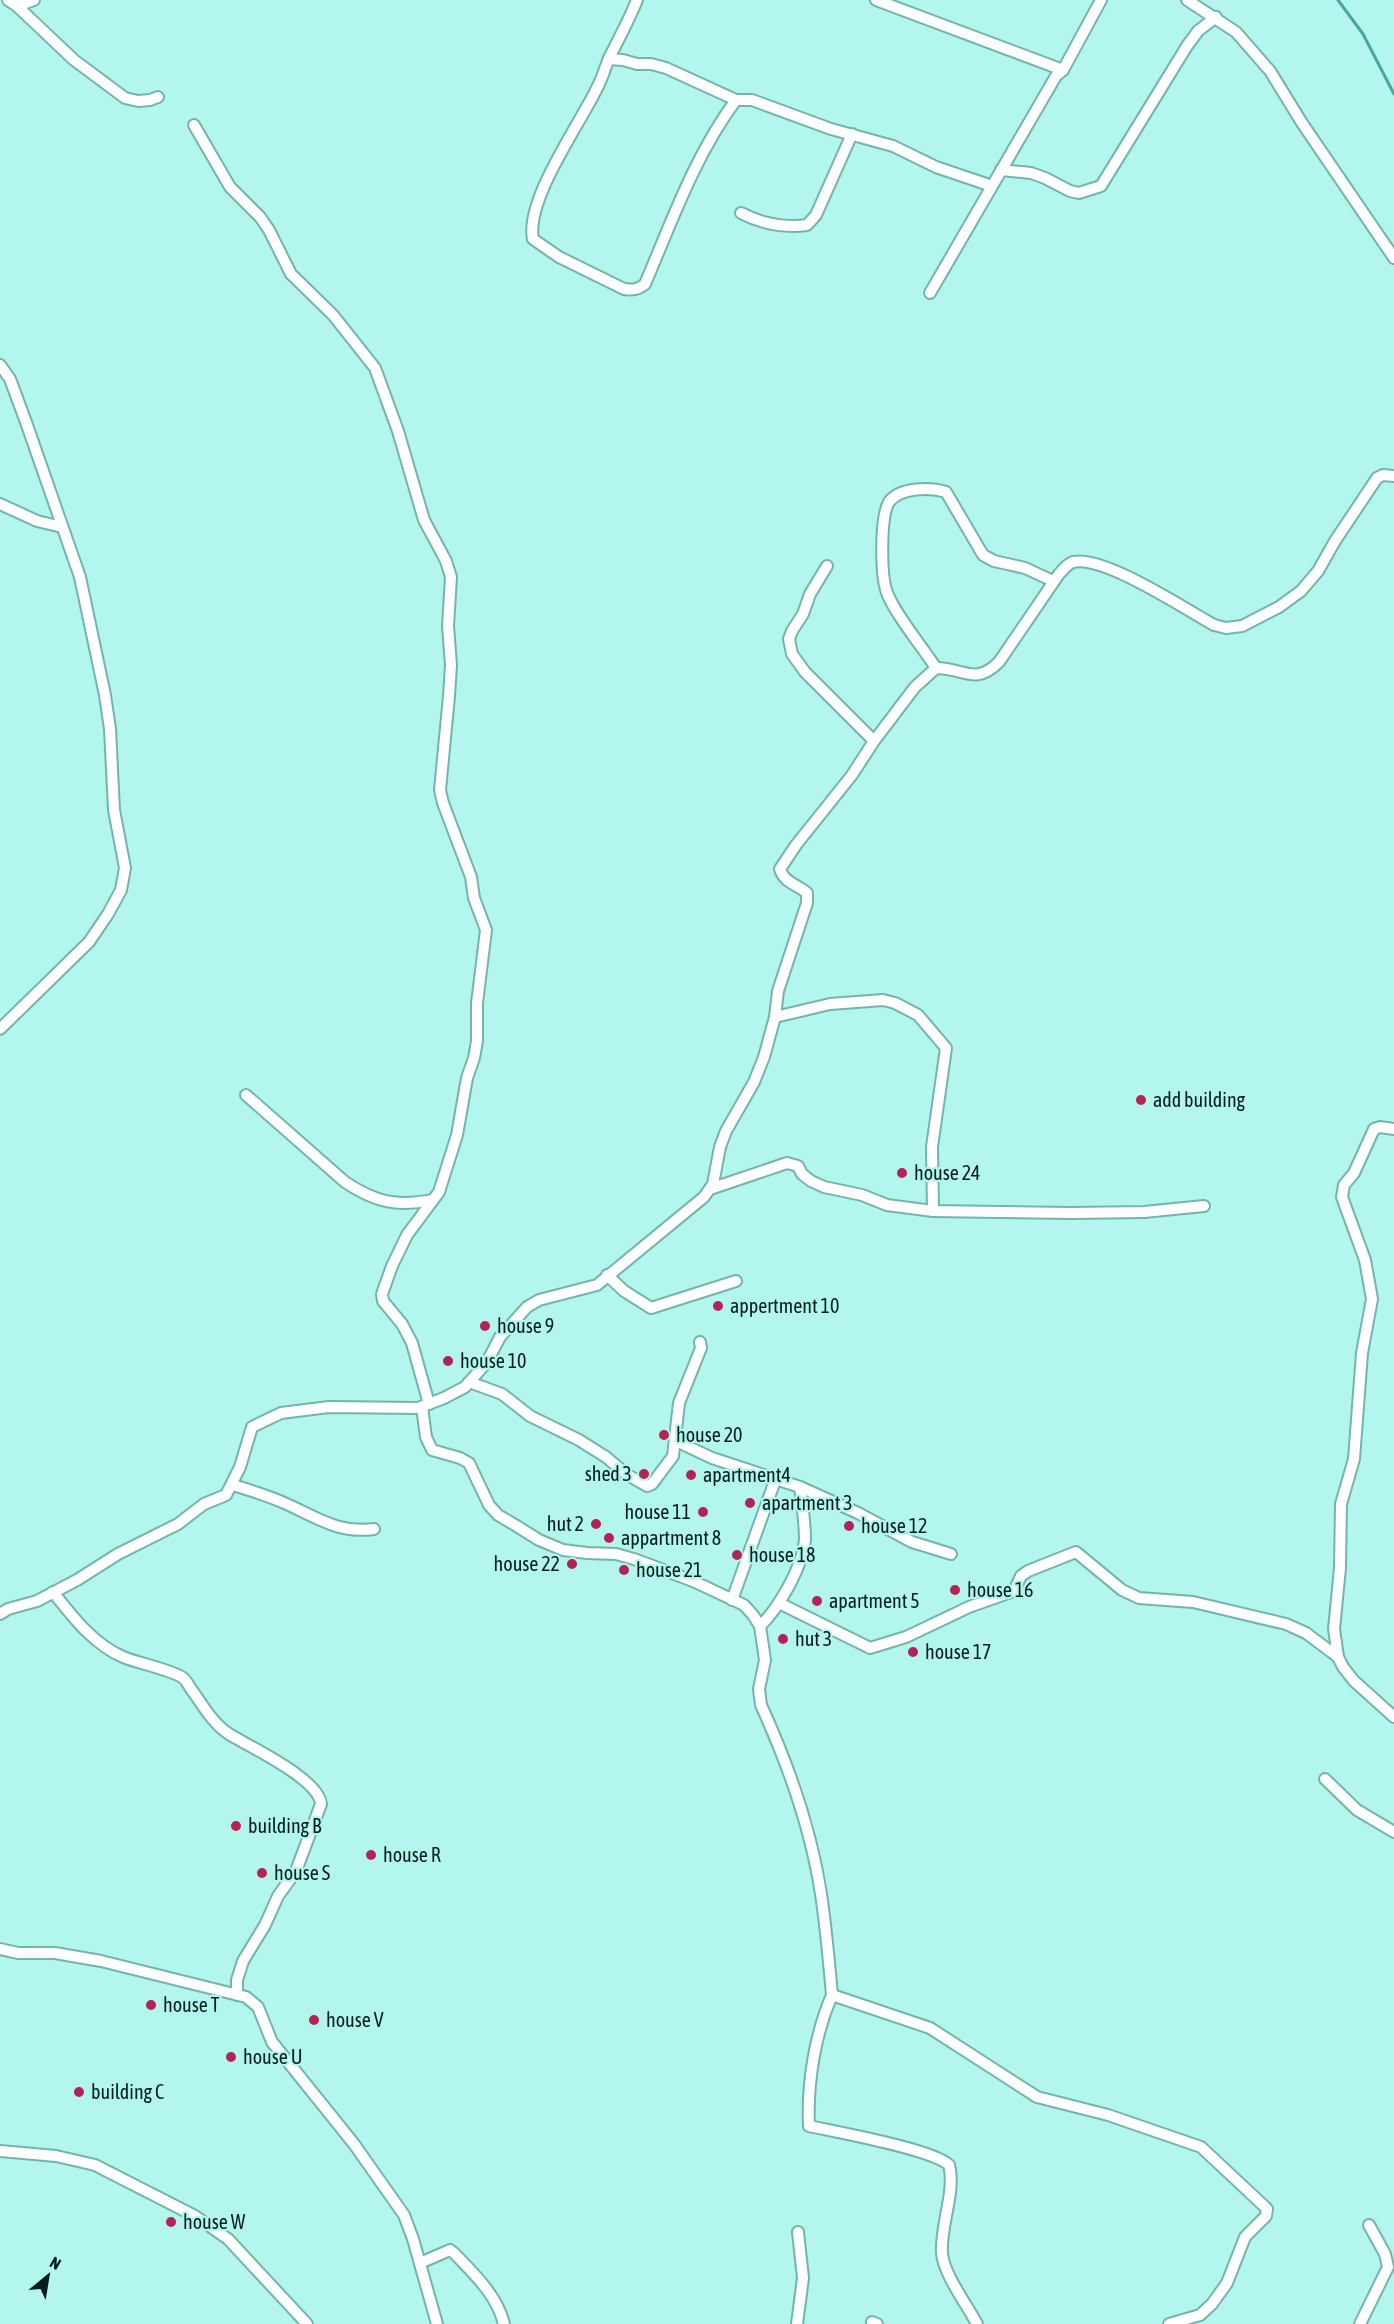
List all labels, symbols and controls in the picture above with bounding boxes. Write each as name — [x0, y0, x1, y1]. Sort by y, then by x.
place label: add building — [1153, 1088, 1246, 1111]
marker: add building — [1134, 1093, 1148, 1107]
place label: house 24 — [914, 1161, 980, 1184]
marker: house 24 — [895, 1166, 909, 1180]
place label: appertment 10 — [730, 1294, 839, 1317]
marker: appertment 10 — [711, 1299, 725, 1313]
place label: house 9 — [497, 1314, 554, 1337]
marker: house 9 — [478, 1319, 492, 1333]
place label: house 10 — [460, 1349, 526, 1372]
marker: house 10 — [441, 1354, 455, 1368]
place label: house 20 — [676, 1423, 742, 1446]
marker: house 20 — [657, 1428, 671, 1442]
place label: shed 3 — [585, 1462, 632, 1485]
place label: apartment4 — [703, 1463, 791, 1486]
marker: shed 3 — [637, 1467, 651, 1481]
marker: apartment4 — [684, 1468, 698, 1482]
place label: apartment 3 — [762, 1491, 853, 1514]
marker: apartment 3 — [743, 1496, 757, 1510]
place label: house 11 — [625, 1500, 691, 1523]
marker: house 11 — [696, 1505, 710, 1519]
place label: hut 2 — [547, 1512, 584, 1535]
place label: house 12 — [861, 1514, 927, 1537]
marker: hut 2 — [589, 1517, 603, 1531]
marker: house 12 — [842, 1519, 856, 1533]
place label: appartment 8 — [621, 1526, 721, 1549]
marker: appartment 8 — [602, 1531, 616, 1545]
place label: house 18 — [749, 1543, 815, 1566]
marker: house 18 — [730, 1548, 744, 1562]
place label: house 22 — [494, 1552, 560, 1575]
marker: house 22 — [565, 1557, 579, 1571]
place label: house 21 — [636, 1558, 702, 1581]
marker: house 21 — [617, 1563, 631, 1577]
place label: house 16 — [967, 1578, 1033, 1601]
marker: house 16 — [948, 1583, 962, 1597]
place label: apartment 5 — [829, 1589, 920, 1612]
marker: apartment 5 — [810, 1594, 824, 1608]
place label: hut 3 — [795, 1627, 832, 1650]
marker: hut 3 — [776, 1632, 790, 1646]
place label: house 17 — [925, 1640, 991, 1663]
marker: house 17 — [906, 1645, 920, 1659]
place label: building B — [248, 1814, 322, 1837]
marker: building B — [229, 1819, 243, 1833]
place label: house R — [383, 1843, 441, 1866]
marker: house R — [364, 1848, 378, 1862]
place label: house S — [274, 1861, 330, 1884]
marker: house S — [255, 1866, 269, 1880]
place label: house T — [163, 1993, 220, 2016]
marker: house T — [144, 1998, 158, 2012]
place label: house V — [326, 2008, 384, 2031]
marker: house V — [307, 2013, 321, 2027]
place label: house U — [243, 2045, 302, 2068]
marker: house U — [224, 2050, 238, 2064]
place label: building C — [91, 2080, 164, 2103]
marker: building C — [72, 2085, 86, 2099]
place label: house W — [183, 2210, 246, 2233]
marker: house W — [164, 2215, 178, 2229]
north arrow — [18, 2246, 78, 2306]
text: N — [47, 2253, 64, 2273]

